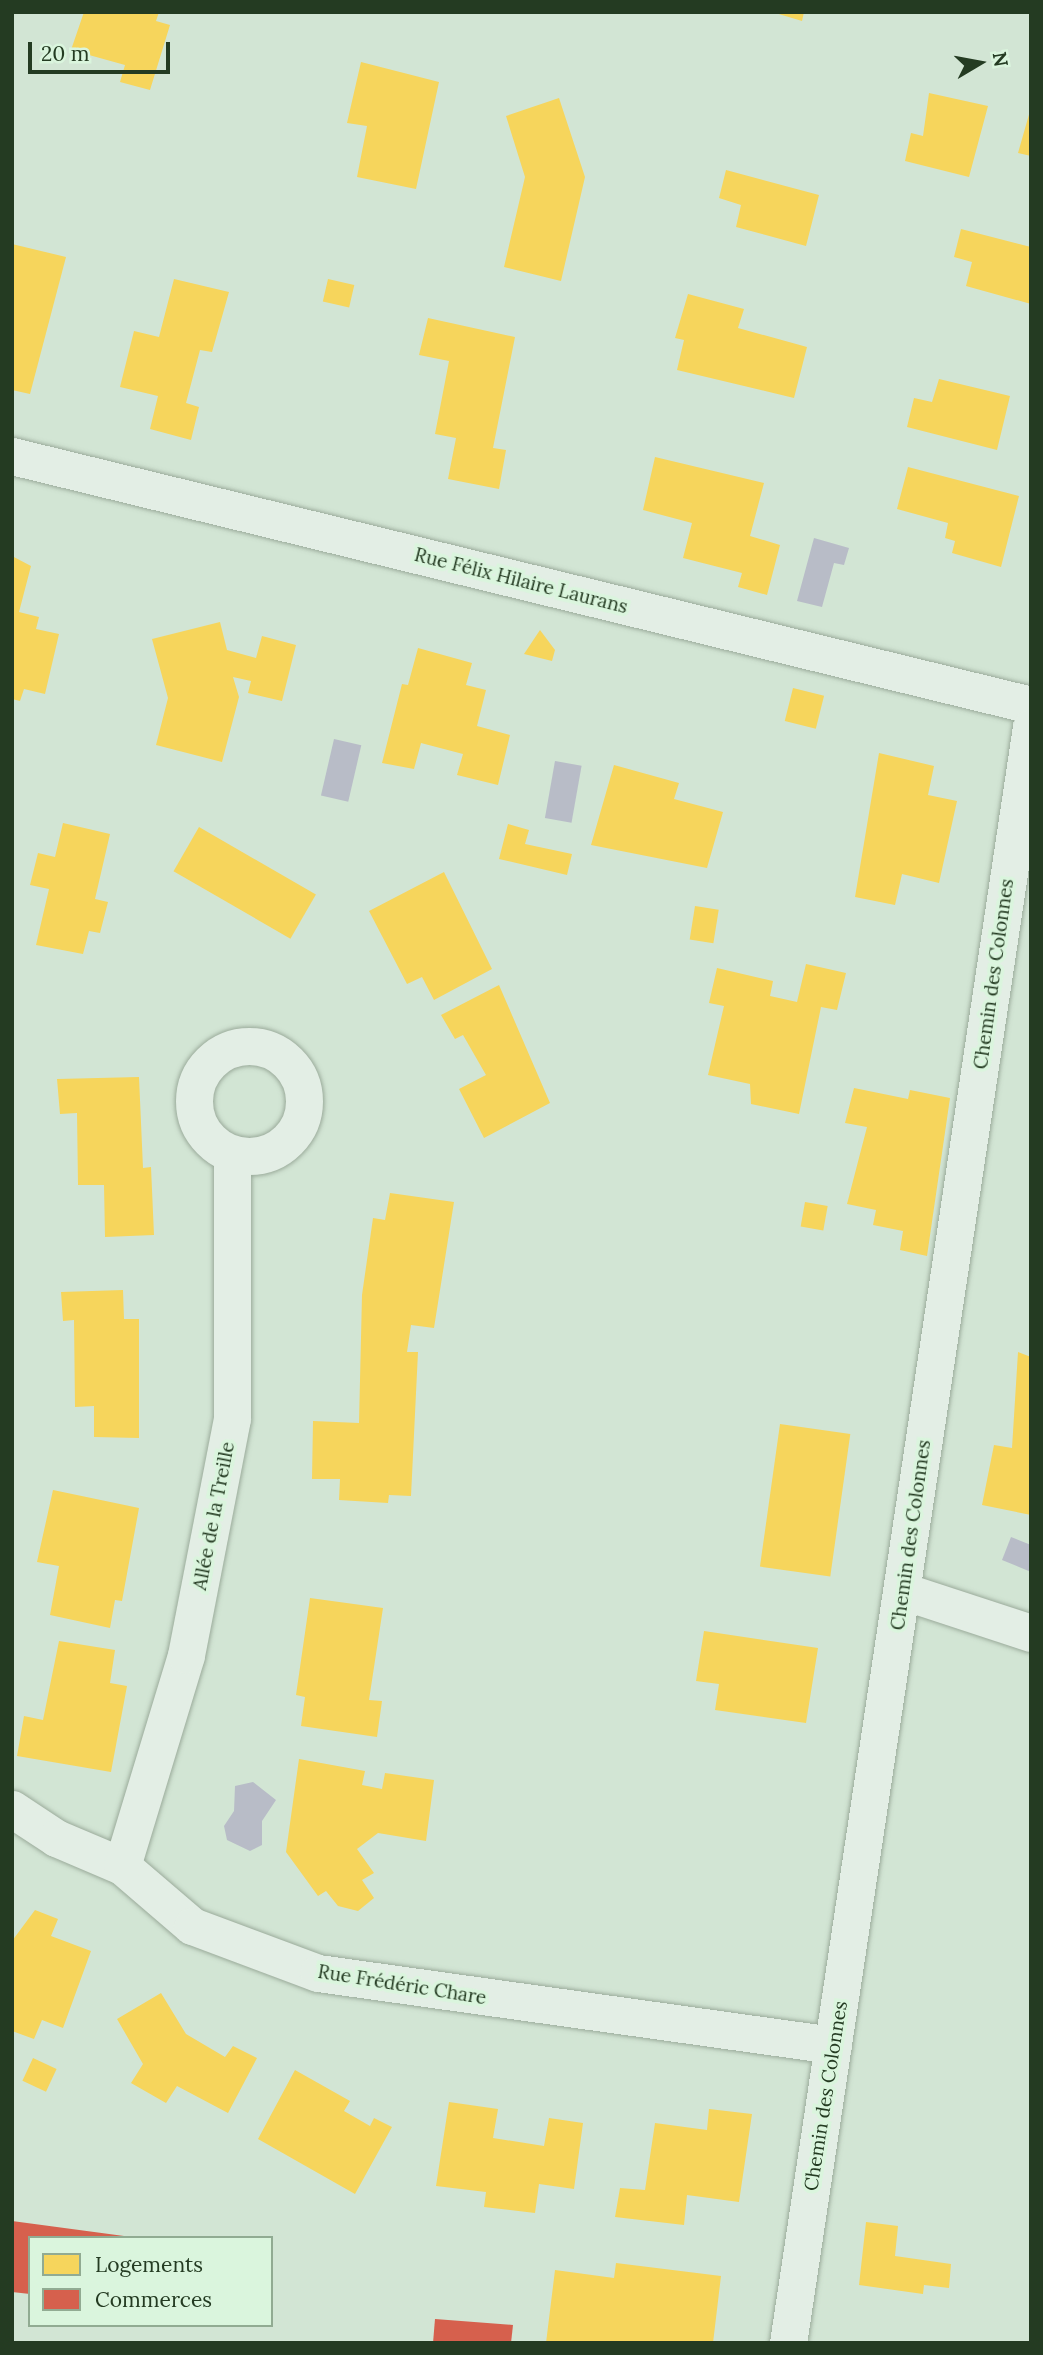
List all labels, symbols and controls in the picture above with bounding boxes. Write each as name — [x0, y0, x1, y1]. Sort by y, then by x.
scale bar — [32, 28, 173, 72]
north arrow — [945, 28, 1015, 98]
text: 20 m — [41, 40, 90, 67]
text: N — [988, 50, 1014, 69]
street label: Rue Félix Hilaire Laurans — [412, 543, 630, 619]
street label: Chemin des Colonnes — [969, 877, 1019, 1071]
street label: Chemin des Colonnes — [886, 1438, 936, 1632]
street label: Allée de la Treille — [188, 1440, 240, 1592]
street label: Rue Frédéric Chare — [316, 1960, 488, 2010]
street label: Chemin des Colonnes — [800, 1999, 852, 2193]
legend — [28, 2236, 273, 2327]
text: Logements — [95, 2251, 203, 2278]
text: Commerces — [95, 2286, 212, 2313]

